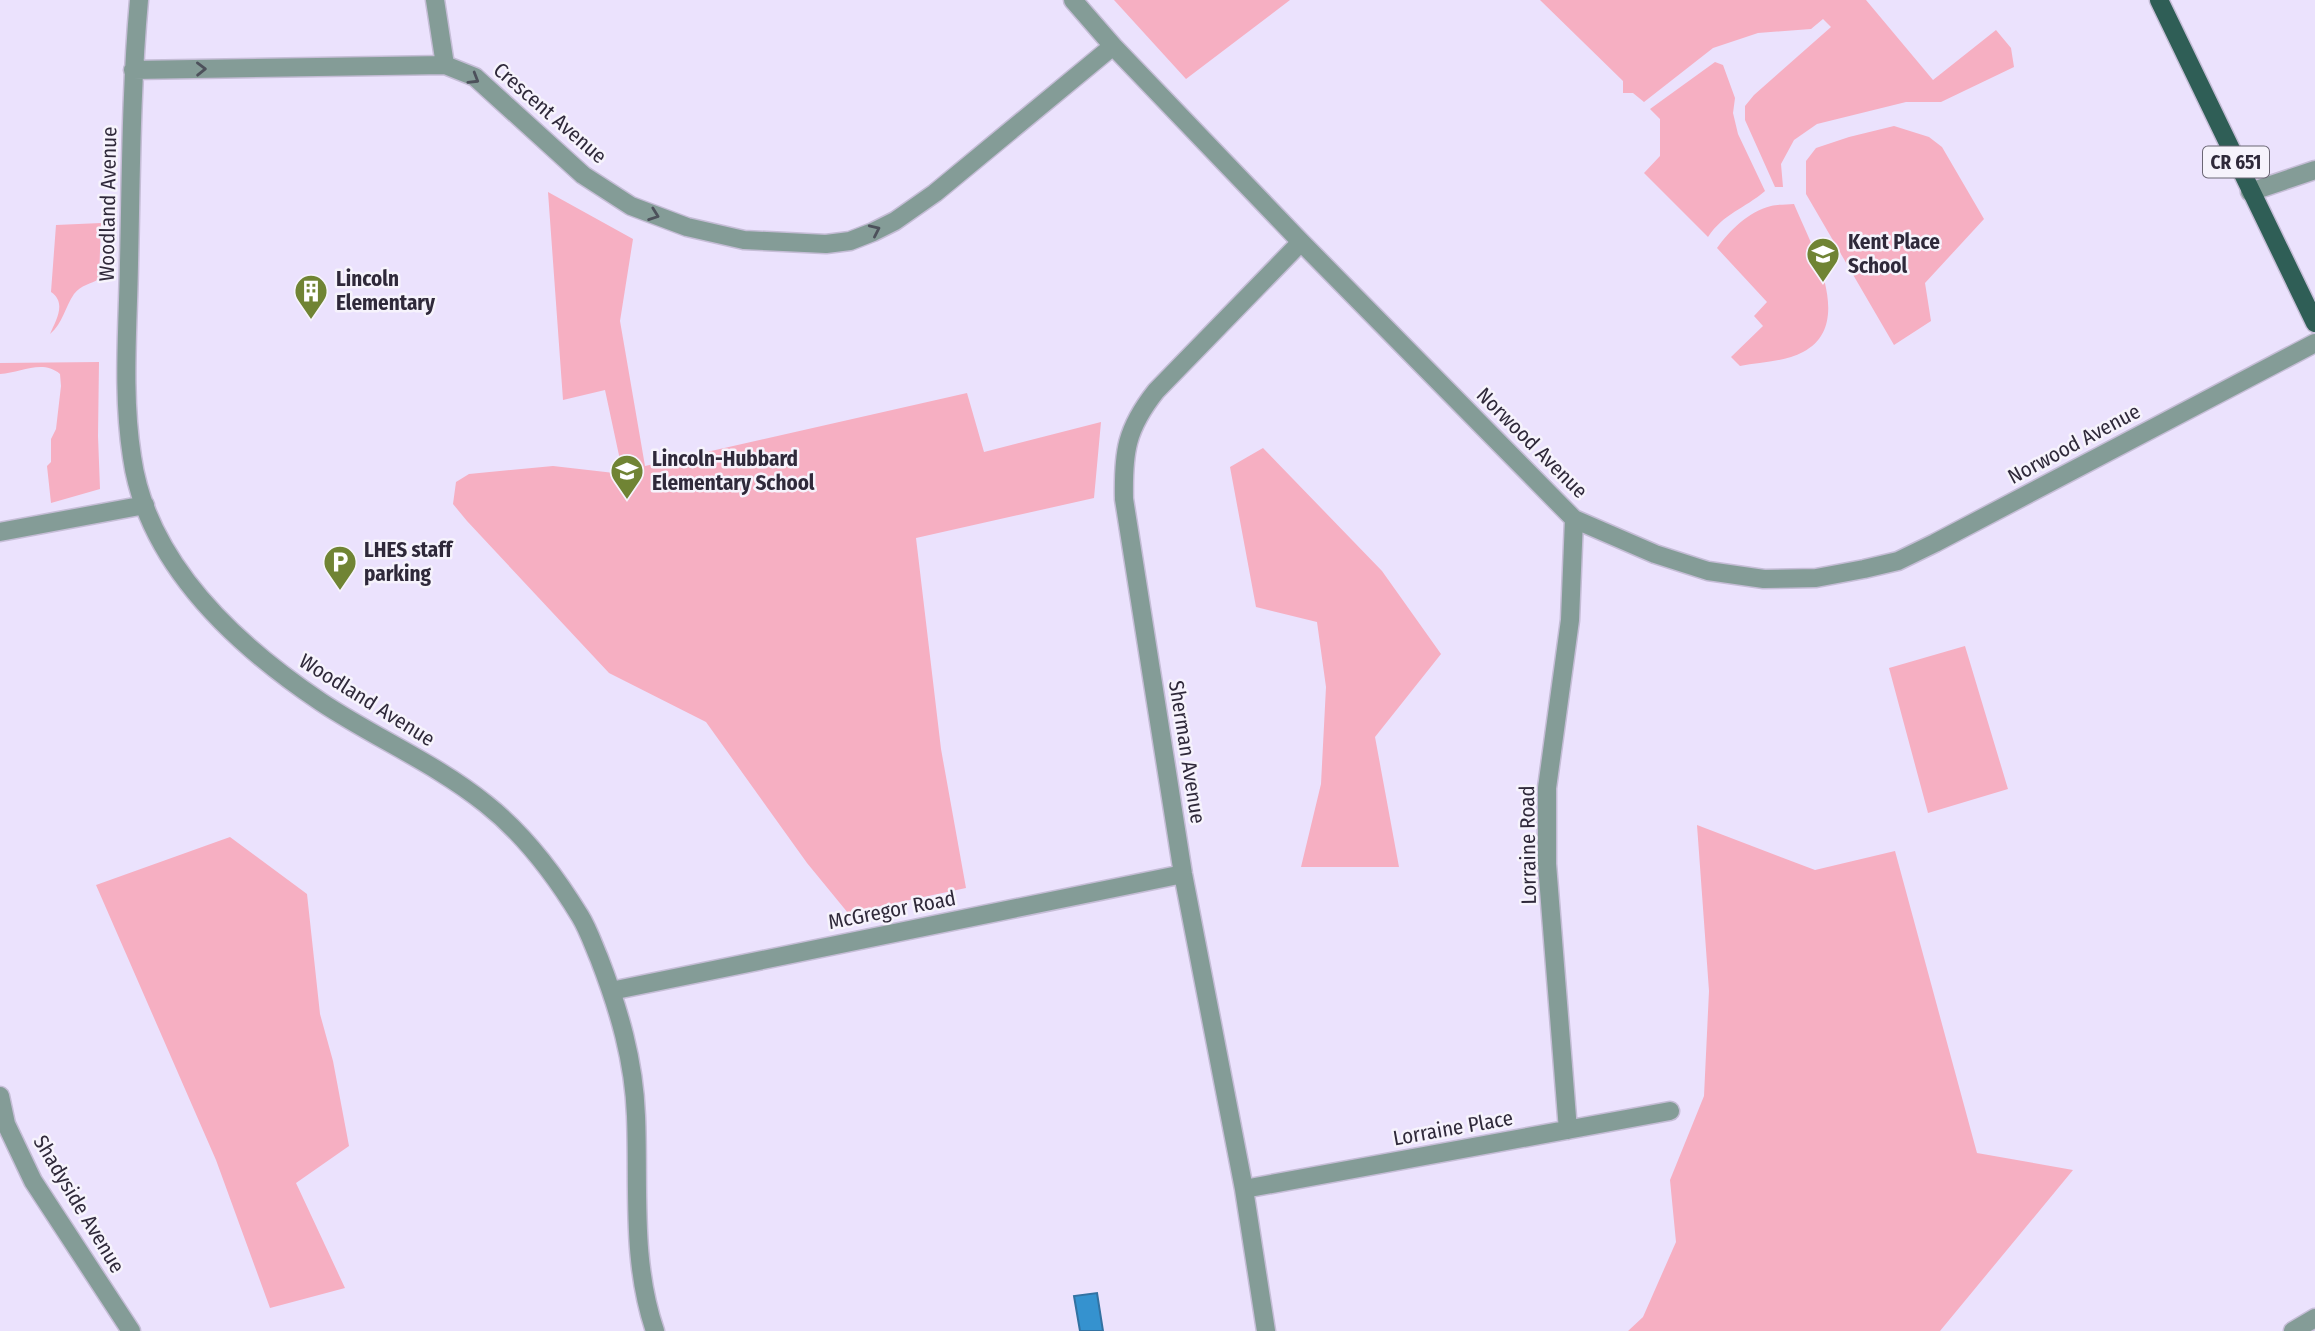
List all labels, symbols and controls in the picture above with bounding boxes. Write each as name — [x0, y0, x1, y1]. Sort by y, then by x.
street label: Crescent Avenue — [488, 57, 612, 169]
one-way arrow — [197, 61, 207, 77]
one-way arrow — [467, 70, 480, 83]
street label: Woodland Avenue — [94, 126, 122, 282]
road number: CR 651 — [2203, 146, 2269, 178]
one-way arrow — [647, 207, 659, 221]
one-way arrow — [868, 225, 880, 239]
place label: Kent Place School — [1848, 229, 1940, 279]
school or university icon: Kent Place School — [1804, 235, 1842, 284]
place label: Lincoln Elementary — [336, 266, 436, 316]
building icon: Lincoln Elementary — [292, 272, 330, 321]
street label: Norwood Avenue — [1471, 382, 1593, 504]
street label: Norwood Avenue — [2003, 398, 2145, 490]
place label: Lincoln-Hubbard Elementary School — [652, 446, 815, 496]
school or university icon: Lincoln-Hubbard Elementary School — [608, 452, 646, 501]
place label: LHES staff parking — [364, 537, 454, 587]
parking icon: LHES staff parking — [321, 543, 359, 592]
street label: Woodland Avenue — [294, 648, 440, 752]
street label: Sherman Avenue — [1163, 678, 1211, 826]
street label: Lorraine Road — [1514, 785, 1542, 905]
street label: McGregor Road — [826, 885, 958, 935]
street label: Lorraine Place — [1391, 1105, 1515, 1151]
street label: Shadyside Avenue — [28, 1130, 130, 1278]

